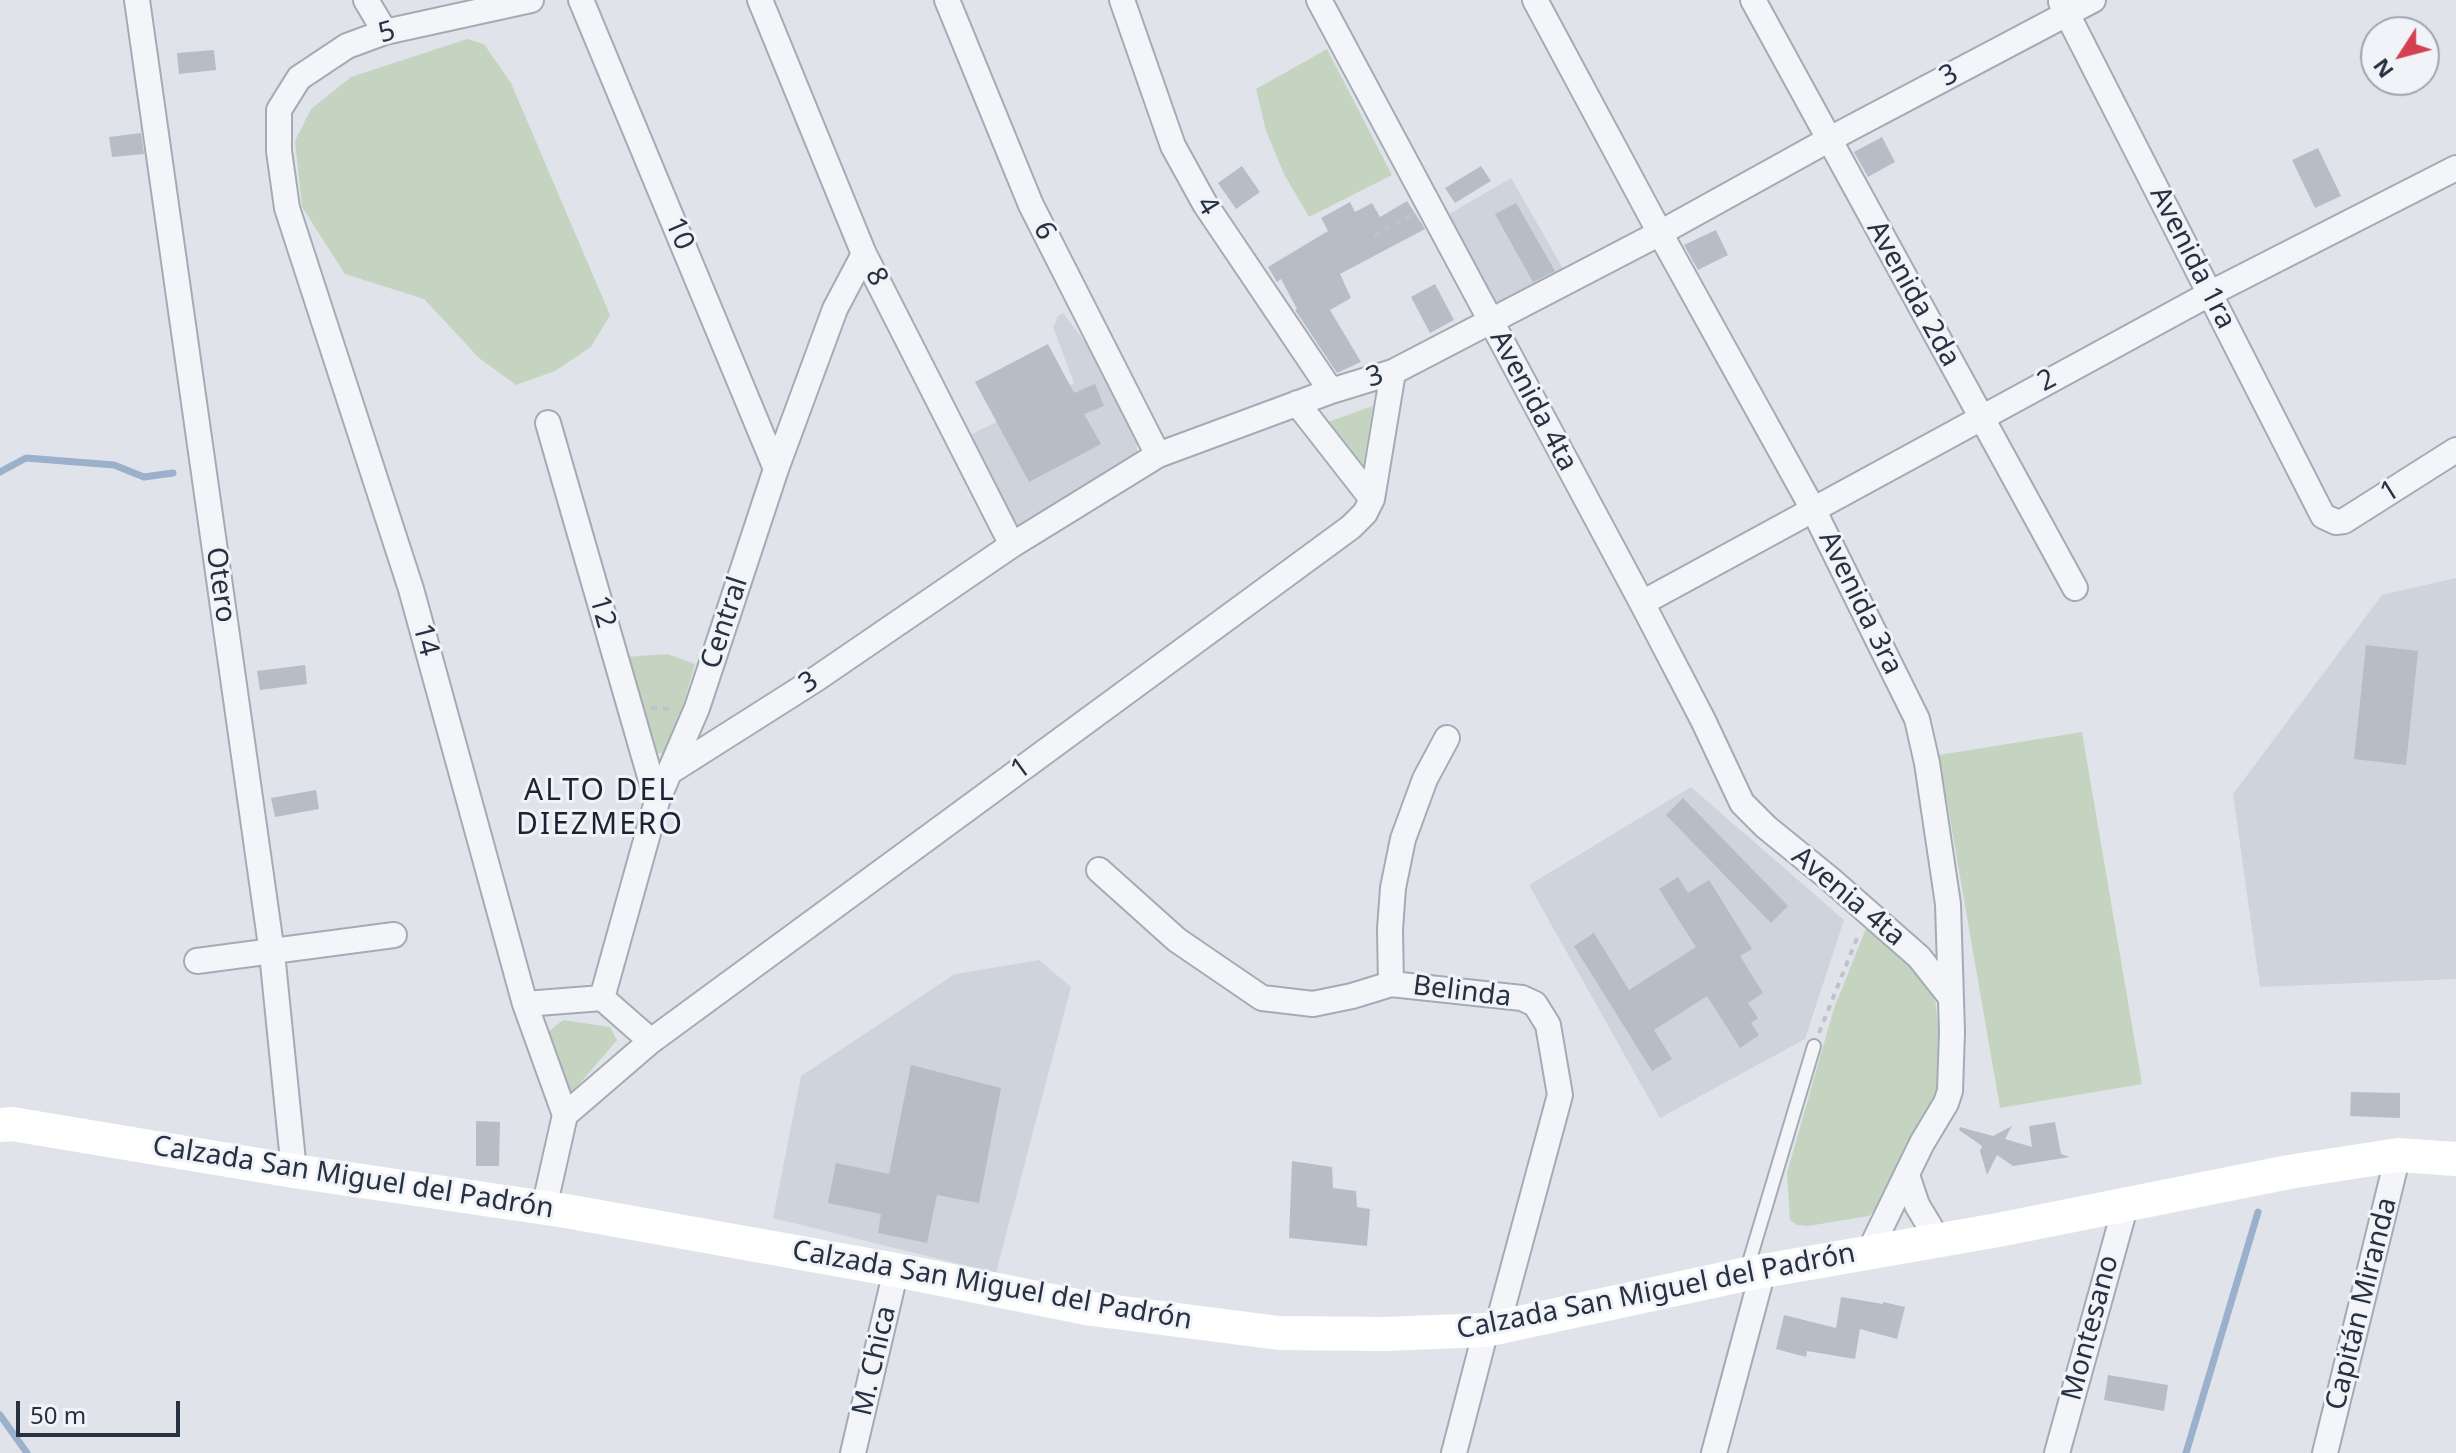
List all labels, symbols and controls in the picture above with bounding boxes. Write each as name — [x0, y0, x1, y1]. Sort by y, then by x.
street label: 5 — [375, 15, 399, 51]
north arrow — [2360, 16, 2440, 96]
text: N — [2365, 53, 2400, 85]
street label: 3 — [1934, 57, 1964, 95]
street label: Avenida 1ra — [2142, 181, 2242, 335]
street label: 4 — [1189, 190, 1225, 222]
street label: 10 — [657, 213, 701, 255]
street label: Avenida 2da — [1859, 215, 1967, 373]
street label: 6 — [1025, 216, 1063, 246]
street label: 8 — [857, 262, 895, 292]
street label: Avenida 4ta — [1482, 325, 1584, 477]
street label: 3 — [1362, 359, 1388, 395]
street label: 2 — [2032, 362, 2062, 400]
street label: 1 — [2374, 474, 2406, 510]
street label: Avenida 3ra — [1811, 526, 1909, 680]
street label: Otero — [198, 545, 242, 625]
street label: Central — [694, 573, 756, 673]
street label: 12 — [581, 592, 623, 632]
street label: 14 — [405, 620, 445, 660]
street label: 3 — [793, 665, 825, 701]
street label: 1 — [1005, 751, 1037, 787]
district label: ALTO DEL DIEZMERO — [516, 773, 684, 844]
street label: Avenia 4ta — [1785, 840, 1911, 954]
street label: Belinda — [1411, 969, 1513, 1015]
street label: Calzada San Miguel del Padrón — [150, 1130, 556, 1226]
street label: Capitán Miranda — [2319, 1194, 2405, 1414]
street label: Calzada San Miguel del Padrón — [789, 1234, 1195, 1338]
street label: Calzada San Miguel del Padrón — [1454, 1237, 1858, 1347]
street label: Montesano — [2056, 1252, 2126, 1404]
street label: M. Chica — [846, 1303, 904, 1419]
scale bar — [20, 1385, 184, 1435]
text: 50 m — [30, 1398, 86, 1431]

